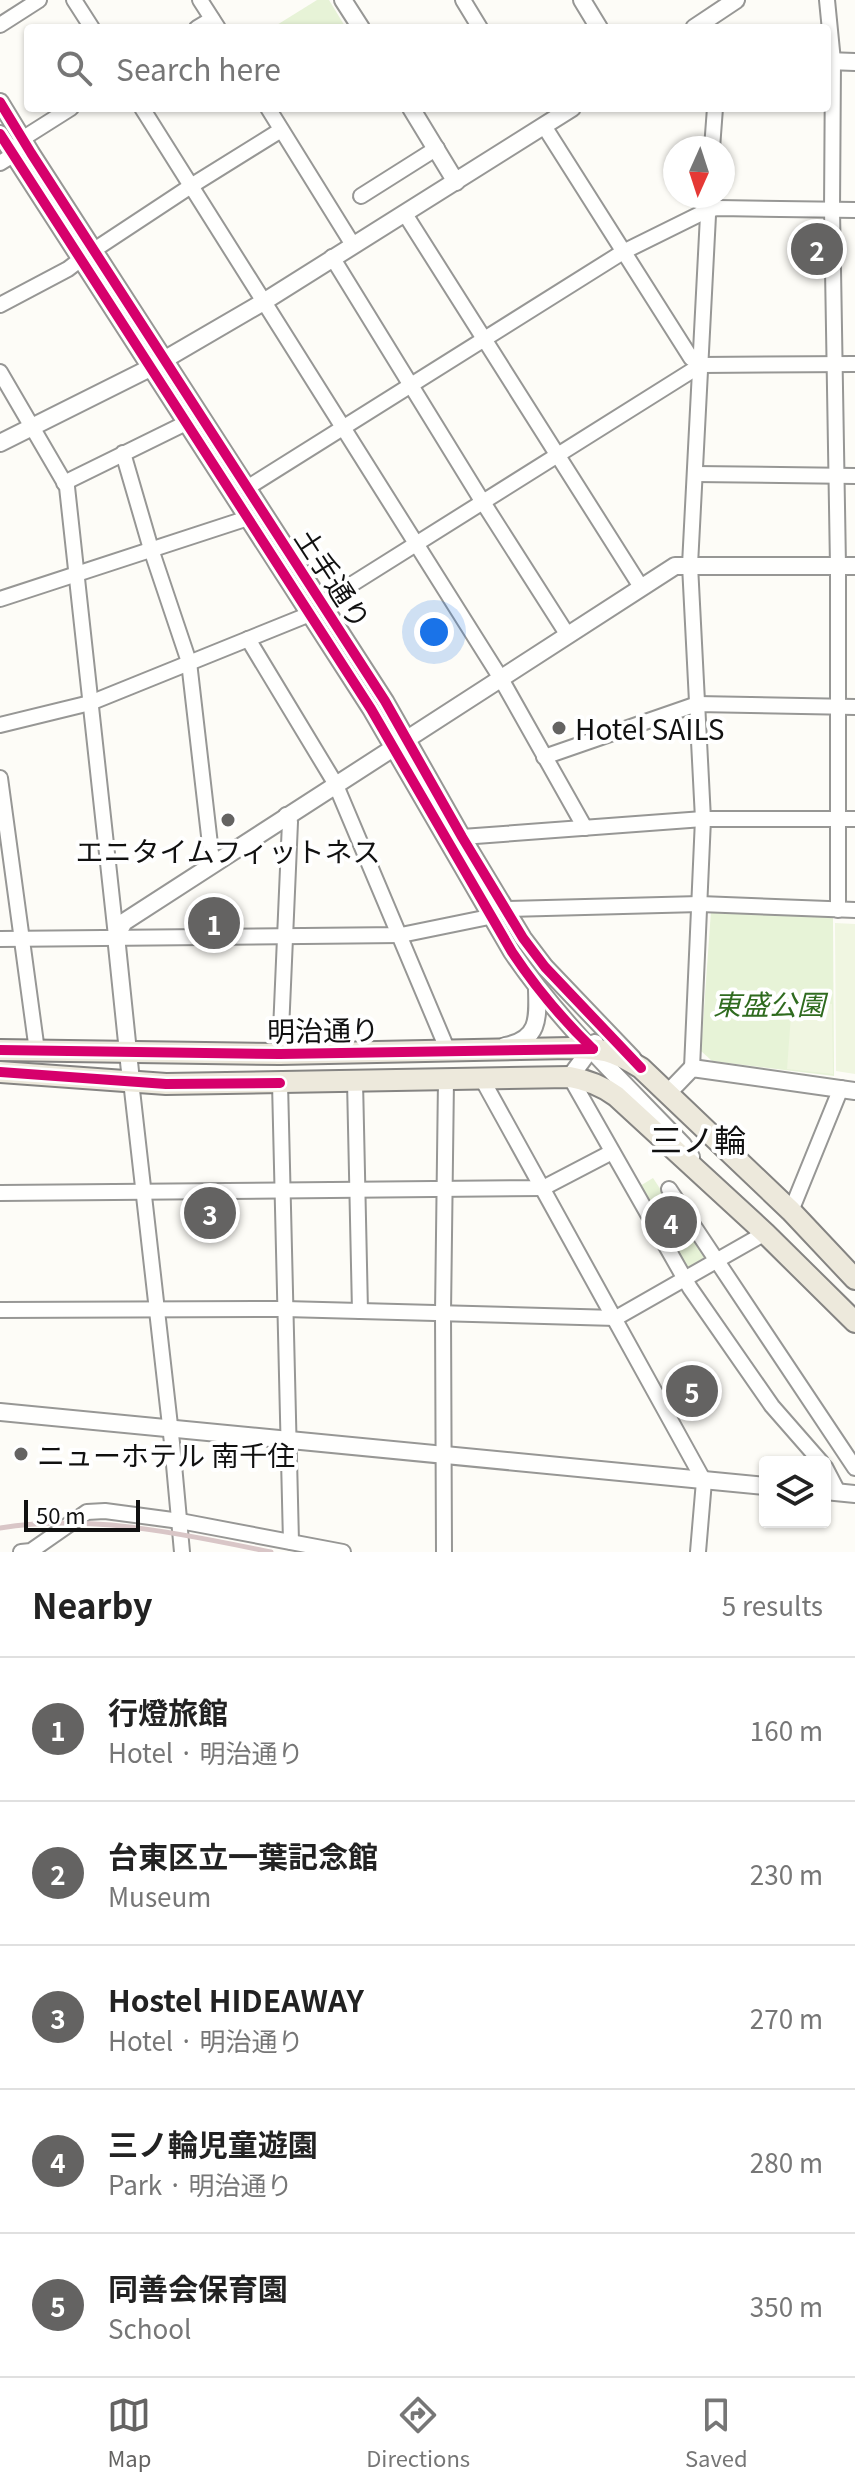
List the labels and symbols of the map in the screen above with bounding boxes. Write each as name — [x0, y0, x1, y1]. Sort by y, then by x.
north arrow — [663, 136, 735, 208]
pin: 2 — [791, 219, 843, 279]
street label: 土手通り — [287, 520, 381, 636]
your location — [414, 612, 454, 652]
place label: Hotel SAILS — [575, 708, 725, 748]
marker: Hotel SAILS — [550, 719, 568, 737]
marker: エニタイムフィットネス — [219, 811, 237, 829]
place label: エニタイムフィットネス — [75, 830, 381, 870]
pin: 1 — [188, 893, 240, 953]
park label: 東盛公園 — [713, 983, 829, 1023]
street label: 明治通り — [267, 1008, 379, 1050]
district label: 三ノ輪 — [650, 1115, 746, 1161]
pin: 3 — [184, 1183, 236, 1243]
pin: 4 — [645, 1192, 697, 1252]
pin: 5 — [666, 1361, 718, 1421]
place label: ニューホテル 南千住 — [37, 1434, 295, 1474]
marker: ニューホテル 南千住 — [12, 1445, 30, 1463]
scale bar — [24, 1496, 140, 1532]

